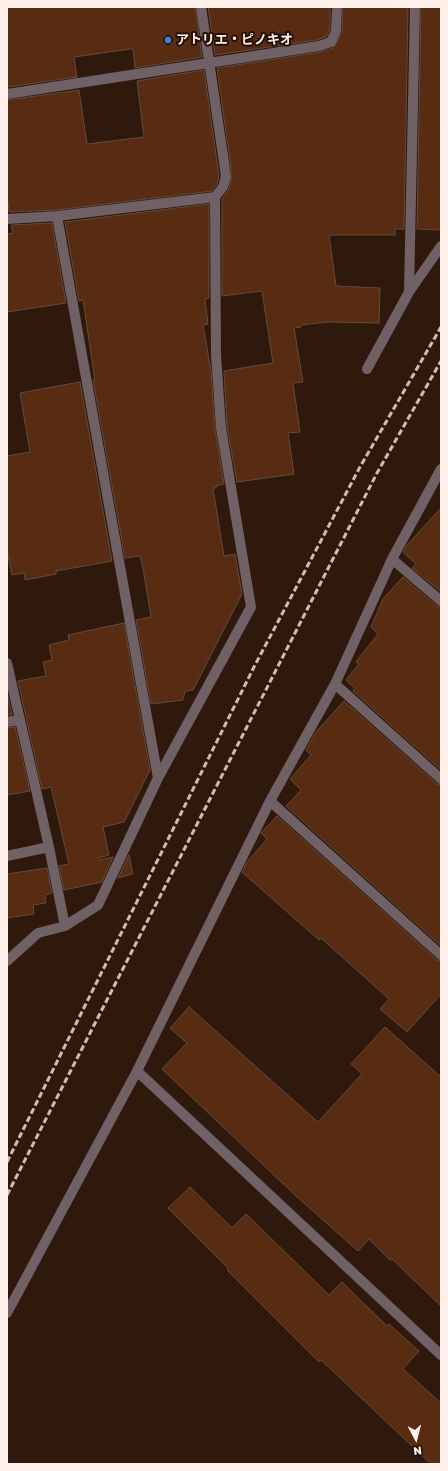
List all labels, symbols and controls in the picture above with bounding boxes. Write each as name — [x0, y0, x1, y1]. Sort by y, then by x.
place label: アトリエ・ピノキオ — [176, 32, 293, 48]
marker: アトリエ・ピノキオ — [163, 35, 173, 45]
north arrow — [396, 1419, 436, 1459]
text: N — [413, 1444, 422, 1458]

